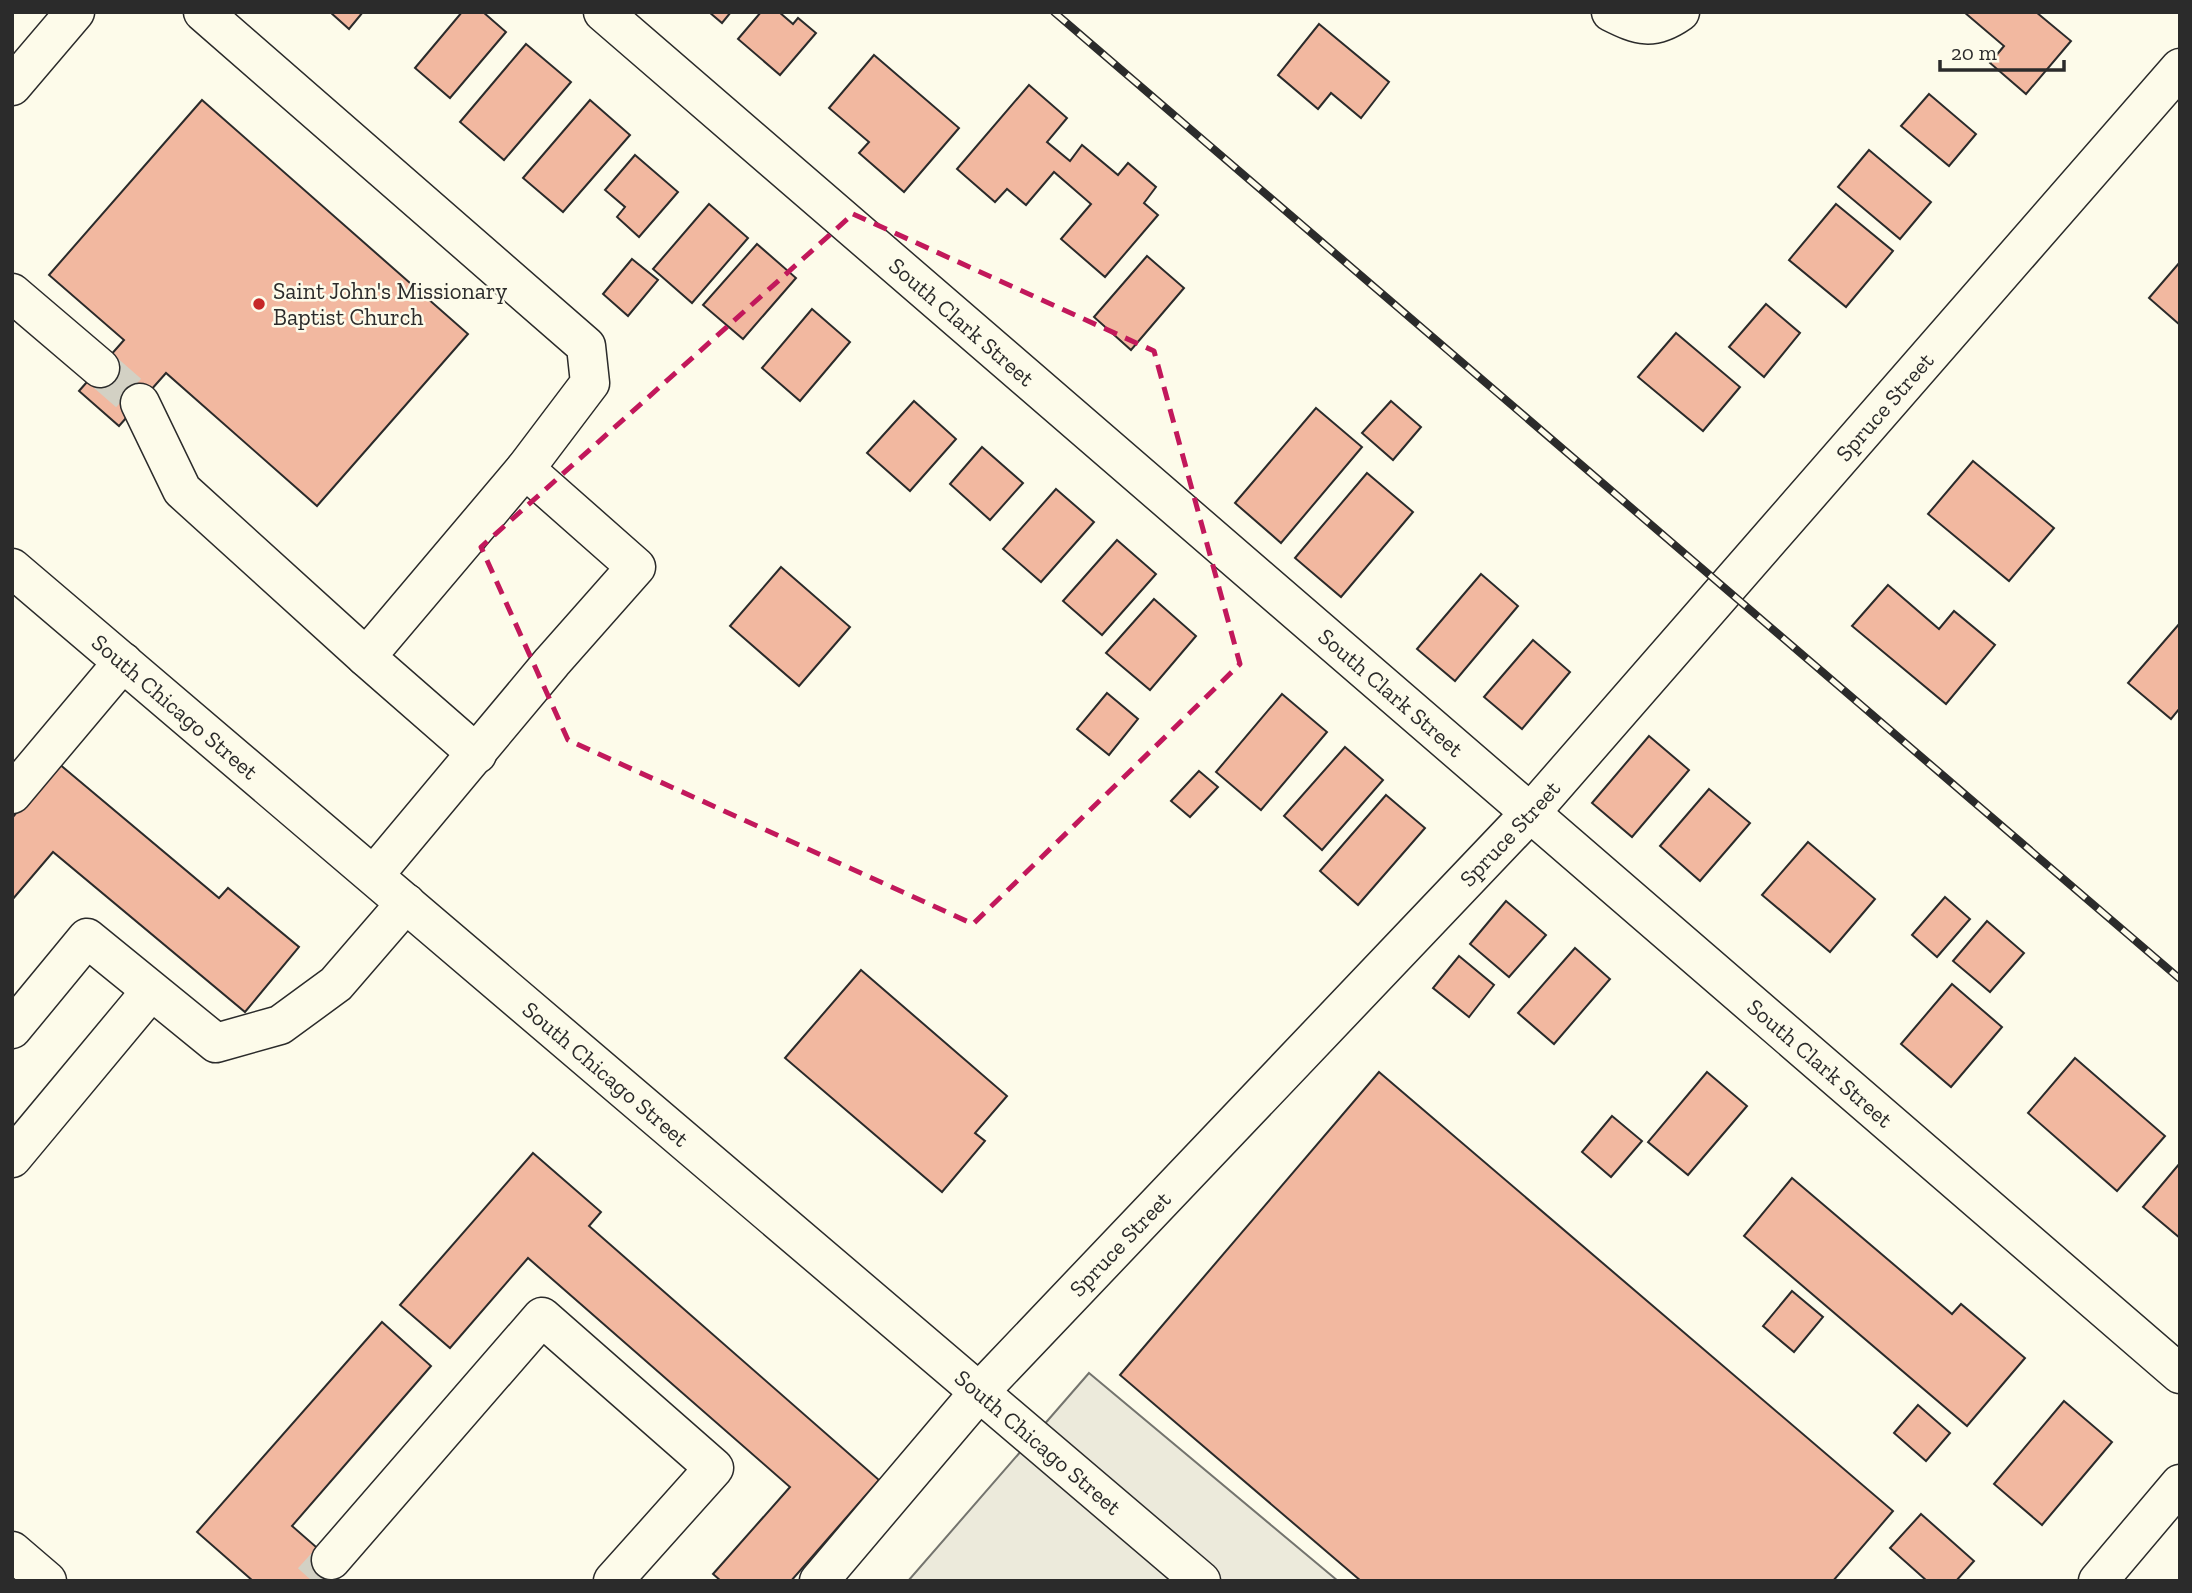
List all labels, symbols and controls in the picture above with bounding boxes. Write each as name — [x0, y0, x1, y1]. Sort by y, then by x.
scale bar — [1940, 28, 2064, 72]
text: 20 m — [1951, 40, 1997, 65]
street label: South Clark Street — [883, 251, 1040, 392]
place label: Saint John's Missionary Baptist Church — [273, 277, 507, 331]
marker: Saint John's Missionary Baptist Church — [251, 296, 267, 312]
street label: Spruce Street — [1830, 346, 1940, 467]
street label: South Clark Street — [1312, 622, 1470, 763]
street label: South Chicago Street — [86, 628, 264, 786]
street label: Spruce Street — [1454, 775, 1566, 892]
street label: South Clark Street — [1742, 993, 1899, 1134]
street label: South Chicago Street — [517, 995, 695, 1153]
street label: Spruce Street — [1063, 1185, 1177, 1302]
street label: South Chicago Street — [949, 1364, 1127, 1521]

